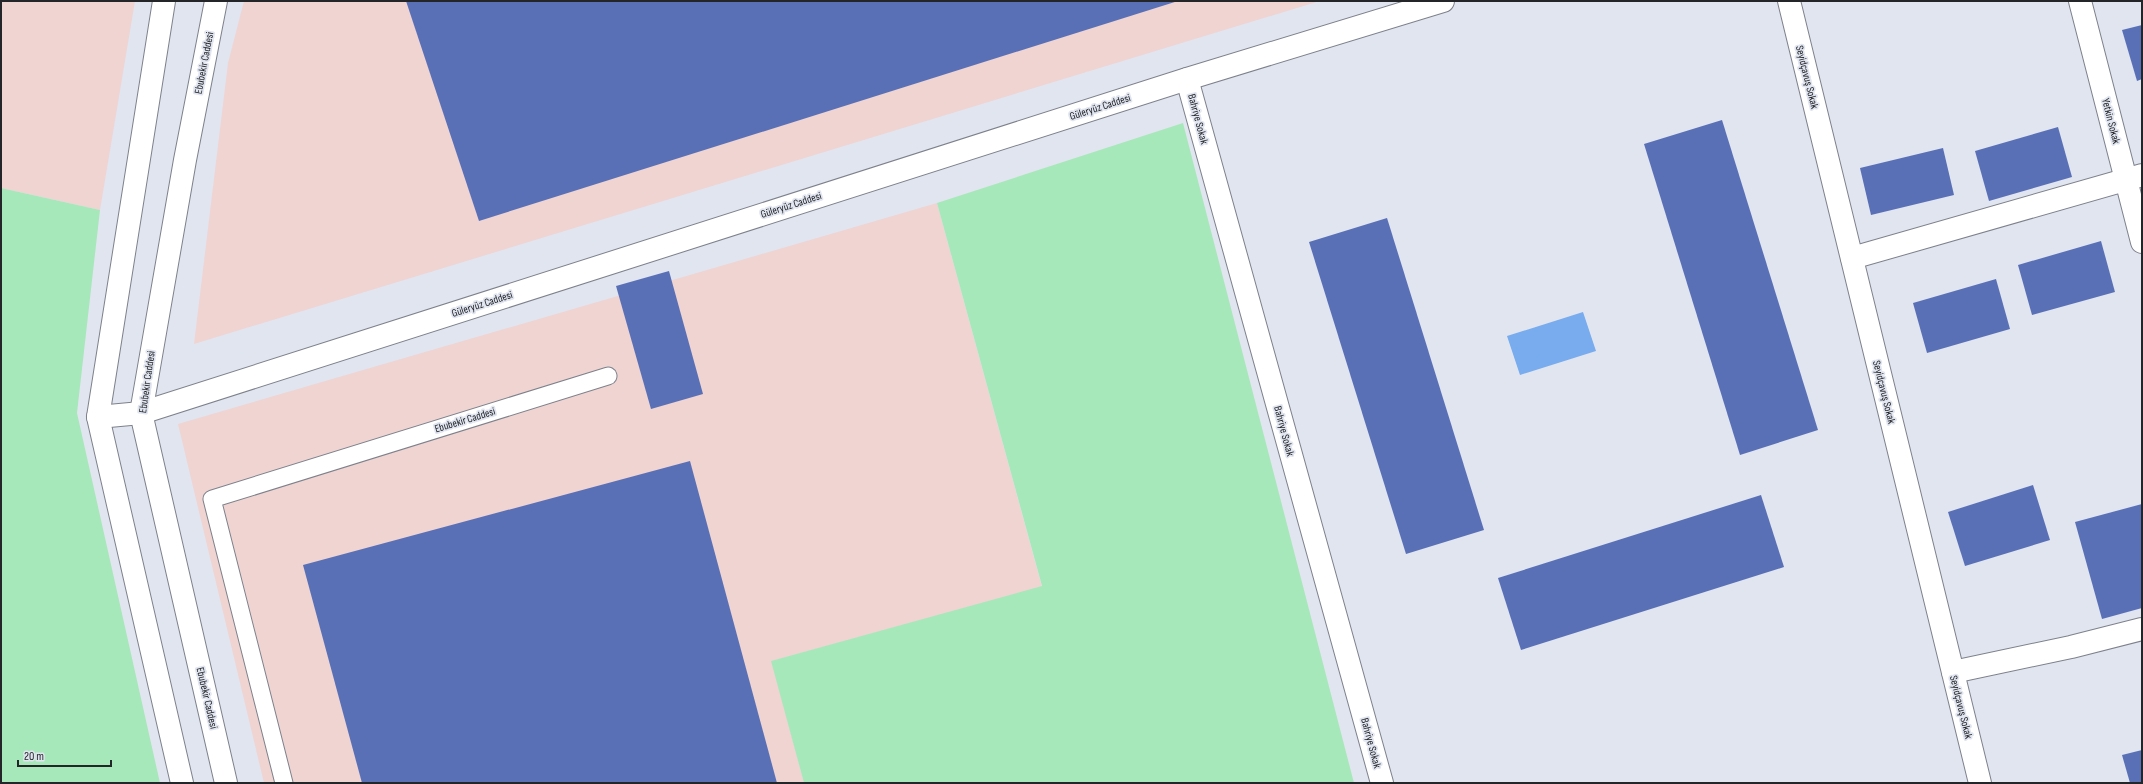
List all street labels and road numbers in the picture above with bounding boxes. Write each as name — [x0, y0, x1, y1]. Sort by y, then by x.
street label: Ebubekir Caddesi — [192, 31, 216, 95]
street label: Seyidçavuş Sokak — [1793, 44, 1821, 111]
street label: Güleryüz Caddesi — [1068, 91, 1132, 123]
street label: Bahriye Sokak — [1185, 93, 1211, 146]
street label: Yetkin Sokak — [2099, 97, 2123, 146]
street label: Güleryüz Caddesi — [759, 189, 823, 221]
street label: Güleryüz Caddesi — [450, 288, 514, 320]
street label: Ebubekir Caddesi — [136, 350, 158, 414]
street label: Seyidçavuş Sokak — [1870, 359, 1898, 426]
street label: Ebubekir Caddesi — [433, 405, 497, 435]
street label: Bahriye Sokak — [1271, 405, 1297, 458]
street label: Ebubekir Caddesi — [194, 666, 220, 730]
street label: Seyidçavuş Sokak — [1947, 674, 1975, 741]
street label: Bahriye Sokak — [1358, 717, 1384, 770]

